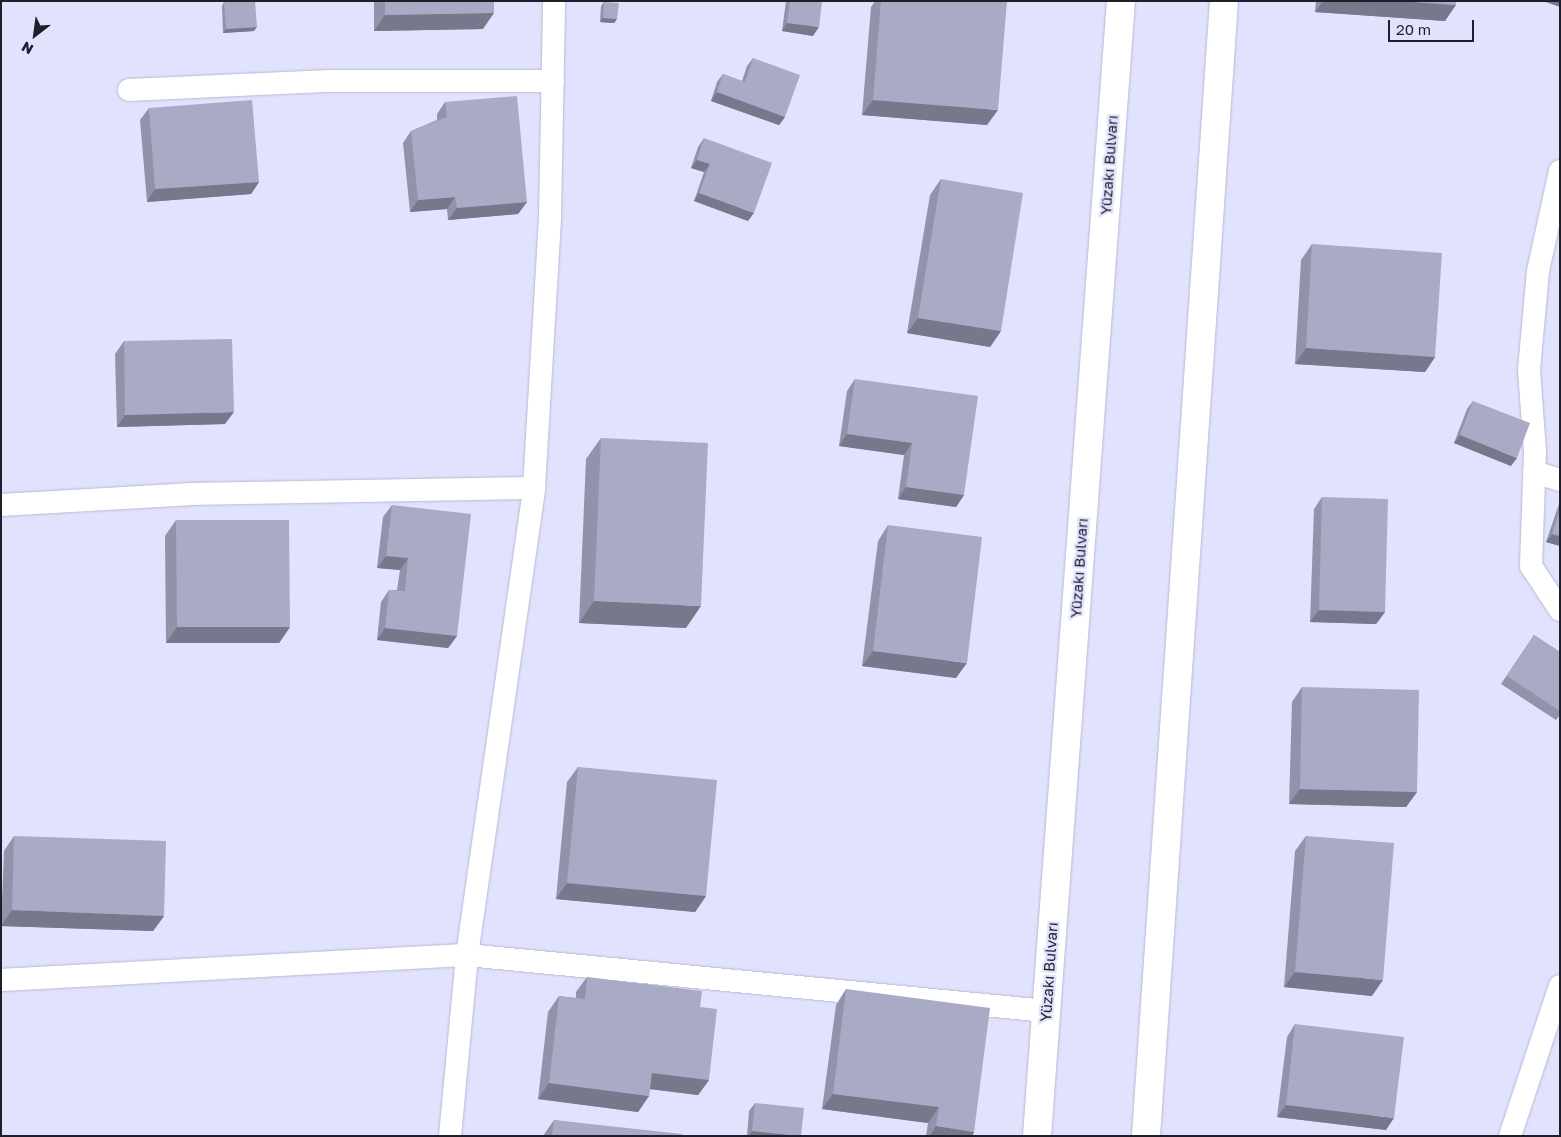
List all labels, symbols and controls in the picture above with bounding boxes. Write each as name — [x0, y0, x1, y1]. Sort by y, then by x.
north arrow — [10, 10, 60, 60]
scale bar — [1391, 10, 1477, 42]
text: 20 m — [1396, 20, 1431, 38]
text: N — [18, 38, 36, 58]
street label: Yüzakı Bulvarı — [1097, 114, 1121, 216]
street label: Yüzakı Bulvarı — [1067, 517, 1091, 619]
street label: Yüzakı Bulvarı — [1037, 921, 1061, 1023]

